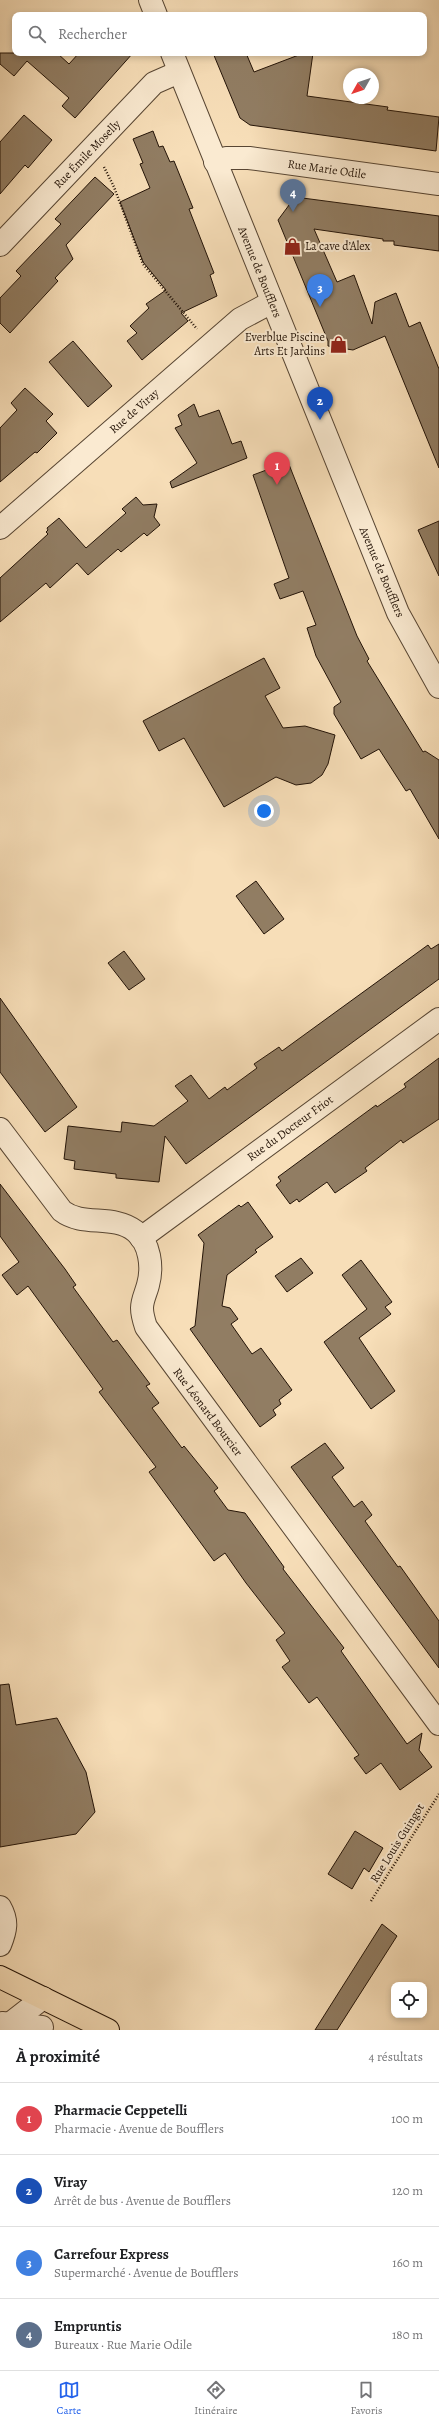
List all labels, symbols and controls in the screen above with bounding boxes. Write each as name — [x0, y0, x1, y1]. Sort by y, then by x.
search box — [12, 12, 427, 56]
icon: search — [26, 23, 48, 45]
text: Rechercher — [58, 24, 127, 44]
north arrow — [343, 68, 379, 104]
street label: Rue Émile Moselly — [50, 116, 124, 192]
street label: Rue Marie Odile — [287, 156, 367, 182]
pin: 4 — [280, 179, 306, 212]
street label: Avenue de Boufflers — [234, 223, 286, 320]
shop icon: La cave d’Alex — [282, 236, 302, 256]
place label: La cave d’Alex — [305, 238, 370, 254]
pin: 3 — [307, 274, 333, 307]
place label: Everblue Piscine Arts Et Jardins — [245, 329, 325, 359]
shop icon: Everblue Piscine Arts Et Jardins — [328, 334, 348, 354]
street label: Rue de Viray — [106, 385, 163, 437]
pin: 2 — [307, 387, 333, 420]
pin: 1 — [264, 452, 290, 485]
street label: Avenue de Boufflers — [355, 523, 408, 620]
your location — [254, 801, 274, 821]
street label: Rue du Docteur Friot — [244, 1091, 336, 1165]
street label: Rue Léonard Bourcier — [170, 1365, 247, 1460]
street label: Rue Louis Guingot — [366, 1800, 428, 1886]
map controls — [391, 1982, 427, 2018]
button: locate — [391, 1982, 427, 2018]
text: À proximité — [16, 2045, 100, 2068]
text: 4 résultats — [369, 2048, 423, 2065]
text: Pharmacie Ceppetelli — [54, 2100, 188, 2120]
text: 1 — [27, 2110, 31, 2127]
text: 100 m — [391, 2110, 423, 2127]
text: Pharmacie · Avenue de Boufflers — [54, 2120, 224, 2137]
text: Viray — [54, 2172, 87, 2192]
text: 2 — [26, 2182, 32, 2199]
text: 120 m — [392, 2182, 423, 2199]
text: Arrêt de bus · Avenue de Boufflers — [54, 2192, 231, 2209]
text: Carrefour Express — [54, 2244, 169, 2264]
text: 3 — [26, 2254, 32, 2271]
text: 160 m — [392, 2254, 423, 2271]
text: Supermarché · Avenue de Boufflers — [54, 2264, 239, 2281]
text: Empruntis — [54, 2316, 122, 2336]
text: 4 — [26, 2326, 32, 2343]
text: 180 m — [392, 2326, 423, 2343]
text: Bureaux · Rue Marie Odile — [54, 2336, 192, 2353]
tab: Carte — [57, 2379, 81, 2418]
tab: Itinéraire — [194, 2379, 237, 2418]
tab: Favoris — [350, 2379, 382, 2418]

